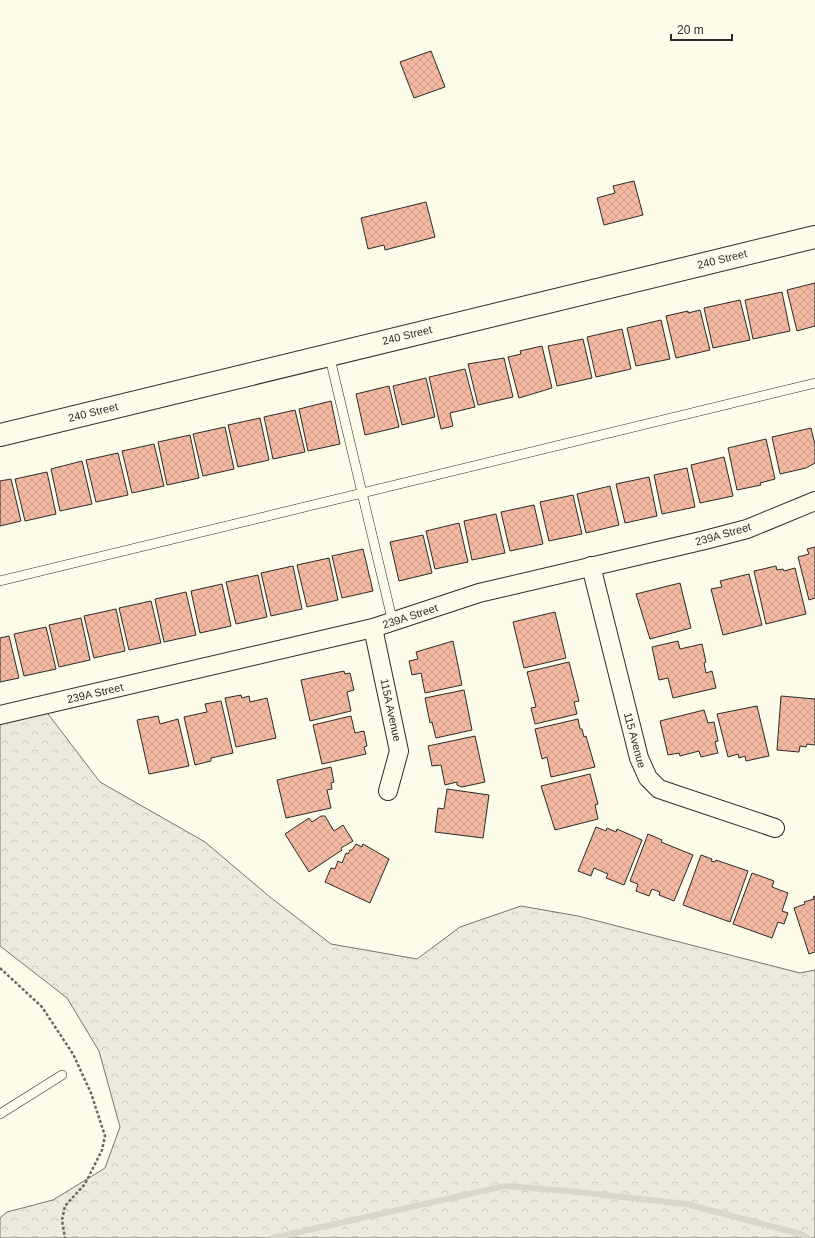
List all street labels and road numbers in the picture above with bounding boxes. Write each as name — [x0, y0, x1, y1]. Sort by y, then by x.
street label: 240 Street — [696, 247, 748, 271]
street label: 240 Street — [381, 323, 433, 347]
street label: 240 Street — [67, 400, 119, 424]
street label: 239A Street — [694, 520, 752, 548]
street label: 239A Street — [381, 601, 439, 631]
street label: 115A Avenue — [378, 678, 404, 742]
street label: 239A Street — [66, 681, 124, 705]
street label: 115 Avenue — [622, 711, 648, 769]

